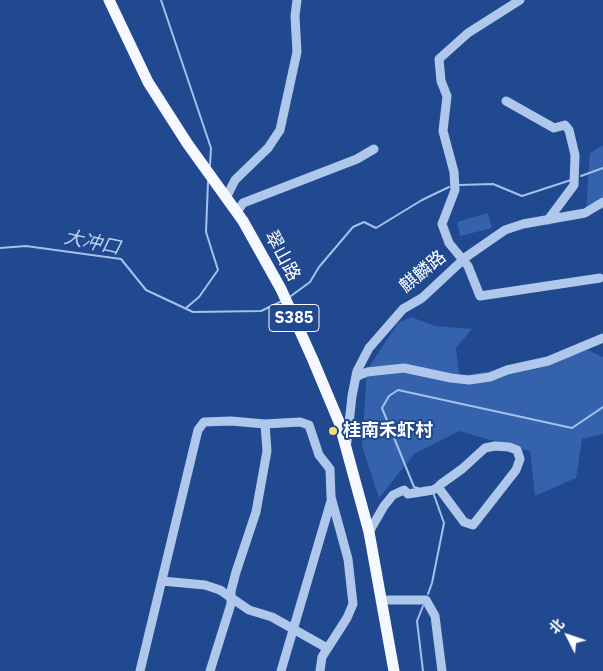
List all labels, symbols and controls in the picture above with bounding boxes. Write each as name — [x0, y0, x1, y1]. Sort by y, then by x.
water label: 大冲口 — [62, 226, 122, 260]
street label: 翠山路 — [260, 227, 304, 285]
street label: 麒麟路 — [395, 246, 451, 298]
road number: S385 — [269, 304, 319, 332]
place label: 桂南禾虾村 — [343, 420, 433, 442]
marker: 桂南禾虾村 — [327, 425, 339, 437]
north arrow — [543, 611, 593, 661]
text: 北 — [545, 615, 568, 637]

